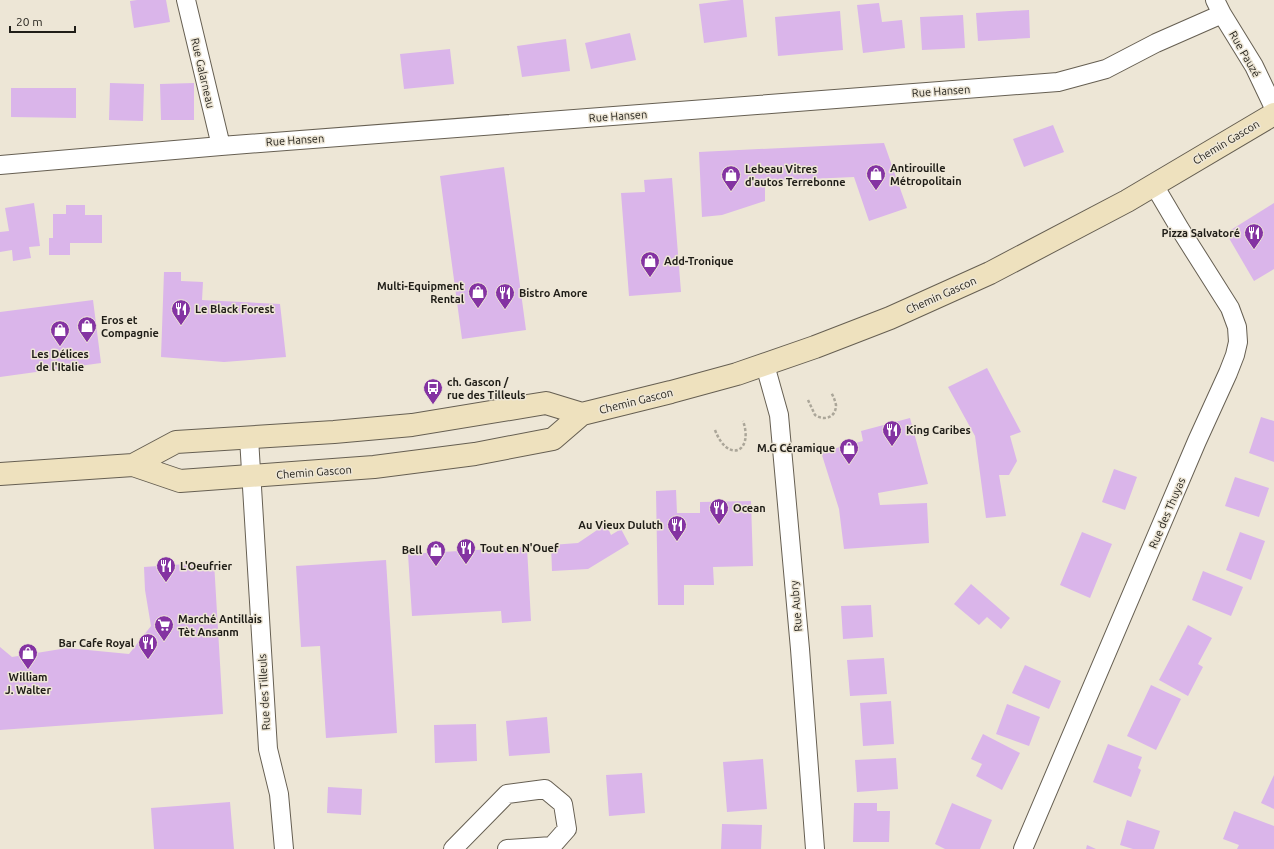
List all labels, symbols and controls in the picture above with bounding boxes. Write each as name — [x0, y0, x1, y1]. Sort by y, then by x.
scale bar — [10, 8, 75, 34]
text: 20 m — [16, 15, 43, 28]
street label: Rue Pauzé — [1227, 29, 1263, 79]
street label: Rue Galarneau — [189, 37, 217, 109]
street label: Rue Hansen — [911, 83, 971, 99]
street label: Rue Hansen — [588, 108, 648, 124]
street label: Chemin Gascon — [1191, 117, 1261, 167]
street label: Rue Hansen — [265, 132, 325, 148]
place label: Antirouille Métropolitain — [890, 162, 962, 187]
place label: Lebeau Vitres d'autos Terrebonne — [745, 163, 846, 188]
shop icon: Antirouille Métropolitain — [865, 163, 887, 191]
shop icon: Lebeau Vitres d'autos Terrebonne — [720, 164, 742, 192]
restaurant icon: Pizza Salvatoré — [1243, 222, 1265, 250]
place label: Pizza Salvatoré — [1161, 227, 1240, 239]
shop icon: Add-Tronique — [639, 250, 661, 278]
place label: Add-Tronique — [664, 255, 734, 267]
street label: Chemin Gascon — [904, 274, 978, 316]
place label: Multi-Equipment Rental — [377, 280, 465, 305]
shop icon: Multi-Equipment Rental — [467, 281, 489, 309]
restaurant icon: Bistro Amore — [494, 282, 516, 310]
place label: Bistro Amore — [519, 287, 588, 299]
restaurant icon: Le Black Forest — [170, 298, 192, 326]
place label: Le Black Forest — [195, 303, 275, 315]
place label: Eros et Compagnie — [101, 314, 159, 339]
shop icon: Eros et Compagnie — [76, 315, 98, 343]
shop icon: Les Délices de l'Italie — [49, 319, 71, 347]
place label: Les Délices de l'Italie — [31, 348, 89, 373]
place label: ch. Gascon / rue des Tilleuls — [447, 376, 526, 401]
bus stop icon: ch. Gascon / rue des Tilleuls — [422, 377, 444, 405]
street label: Chemin Gascon — [598, 386, 674, 416]
restaurant icon: King Caribes — [881, 419, 903, 447]
place label: King Caribes — [906, 424, 971, 436]
shop icon: M.G Céramique — [838, 437, 860, 465]
place label: M.G Céramique — [757, 442, 835, 454]
street label: Chemin Gascon — [276, 463, 352, 481]
street label: Rue des Thuyas — [1147, 476, 1187, 550]
restaurant icon: Ocean — [708, 497, 730, 525]
place label: Ocean — [733, 502, 766, 514]
restaurant icon: Au Vieux Duluth — [666, 514, 688, 542]
place label: Au Vieux Duluth — [578, 519, 663, 531]
restaurant icon: Tout en N'Ouef — [455, 537, 477, 565]
shop icon: Bell — [425, 539, 447, 567]
place label: Tout en N'Ouef — [480, 542, 559, 554]
place label: Bell — [402, 544, 423, 556]
restaurant icon: L'Oeufrier — [155, 555, 177, 583]
place label: L'Oeufrier — [180, 560, 232, 572]
street label: Rue Aubry — [788, 579, 804, 632]
place label: Marché Antillais Tèt Ansanm — [178, 613, 262, 638]
supermarket icon: Marché Antillais Tèt Ansanm — [153, 614, 175, 642]
restaurant icon: Bar Cafe Royal — [137, 632, 159, 660]
place label: Bar Cafe Royal — [59, 637, 135, 649]
shop icon: William J. Walter — [17, 642, 39, 670]
street label: Rue des Tilleuls — [256, 653, 272, 730]
place label: William J. Walter — [5, 671, 51, 696]

